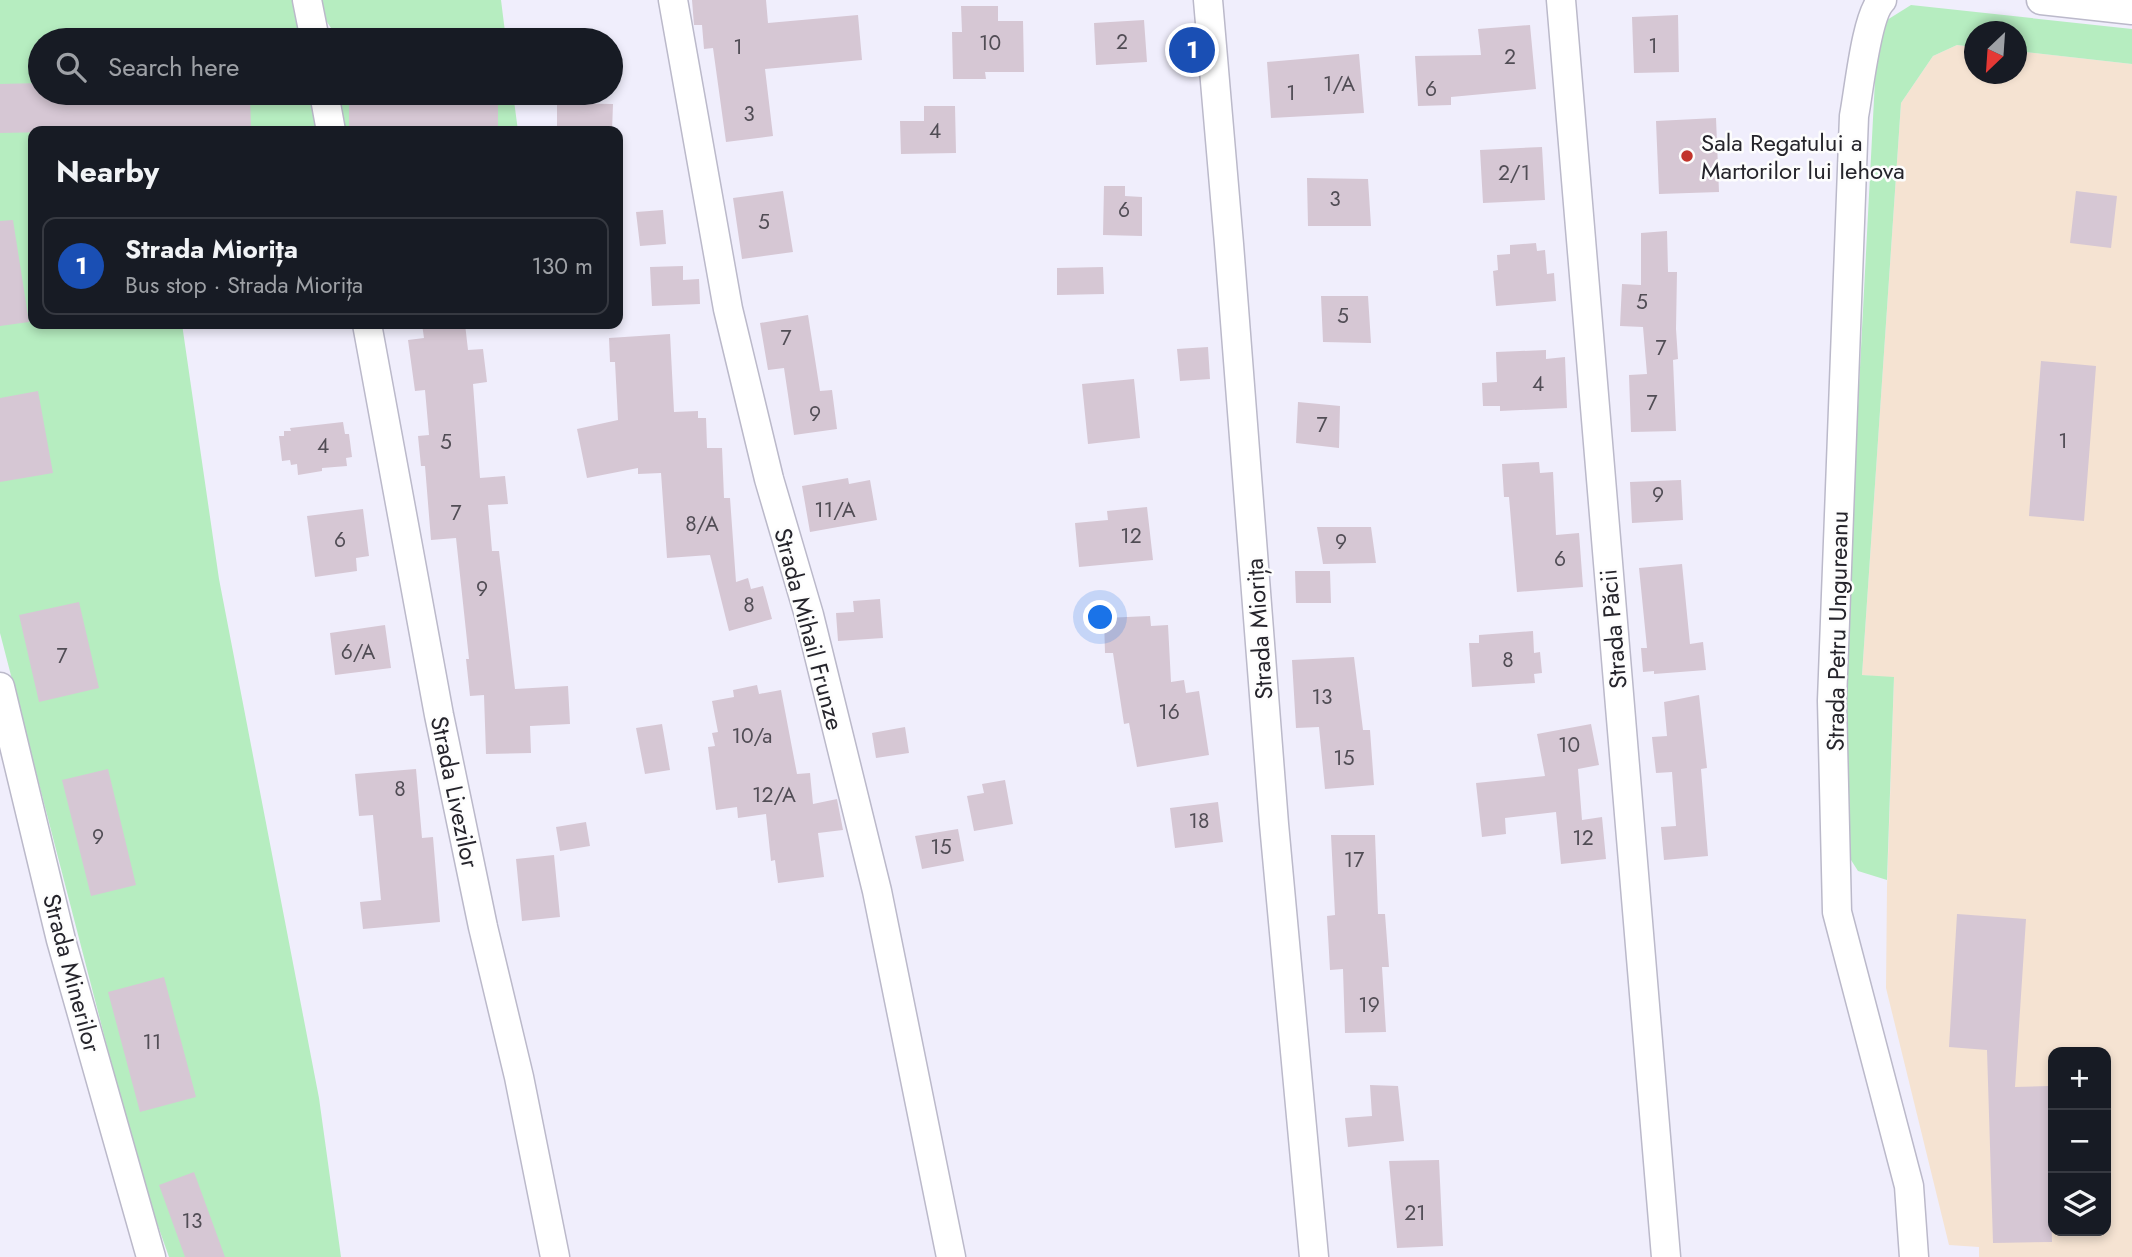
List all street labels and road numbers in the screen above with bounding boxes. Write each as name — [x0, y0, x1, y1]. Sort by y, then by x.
street label: Strada Petru Ungureanu — [1817, 510, 1857, 752]
street label: Strada Mihail Frunze — [765, 524, 853, 734]
street label: Strada Miorița — [1237, 557, 1281, 701]
street label: Strada Păcii — [1590, 568, 1636, 690]
street label: Strada Livezilor — [422, 713, 488, 872]
street label: Strada Minerilor — [34, 890, 110, 1057]

